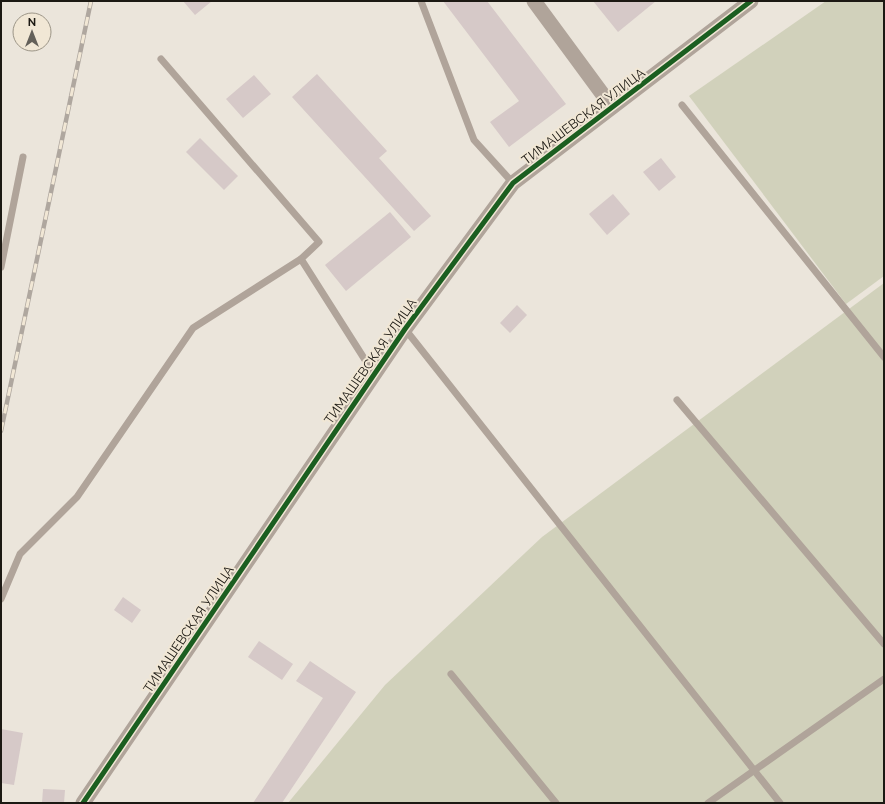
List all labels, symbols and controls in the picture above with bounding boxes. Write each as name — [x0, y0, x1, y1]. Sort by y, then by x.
north arrow — [12, 12, 52, 52]
text: N — [28, 16, 36, 29]
street label: ТИМАШЕВСКАЯ УЛИЦА — [519, 65, 648, 168]
street label: ТИМАШЕВСКАЯ УЛИЦА — [321, 295, 420, 427]
street label: ТИМАШЕВСКАЯ УЛИЦА — [140, 563, 237, 696]

